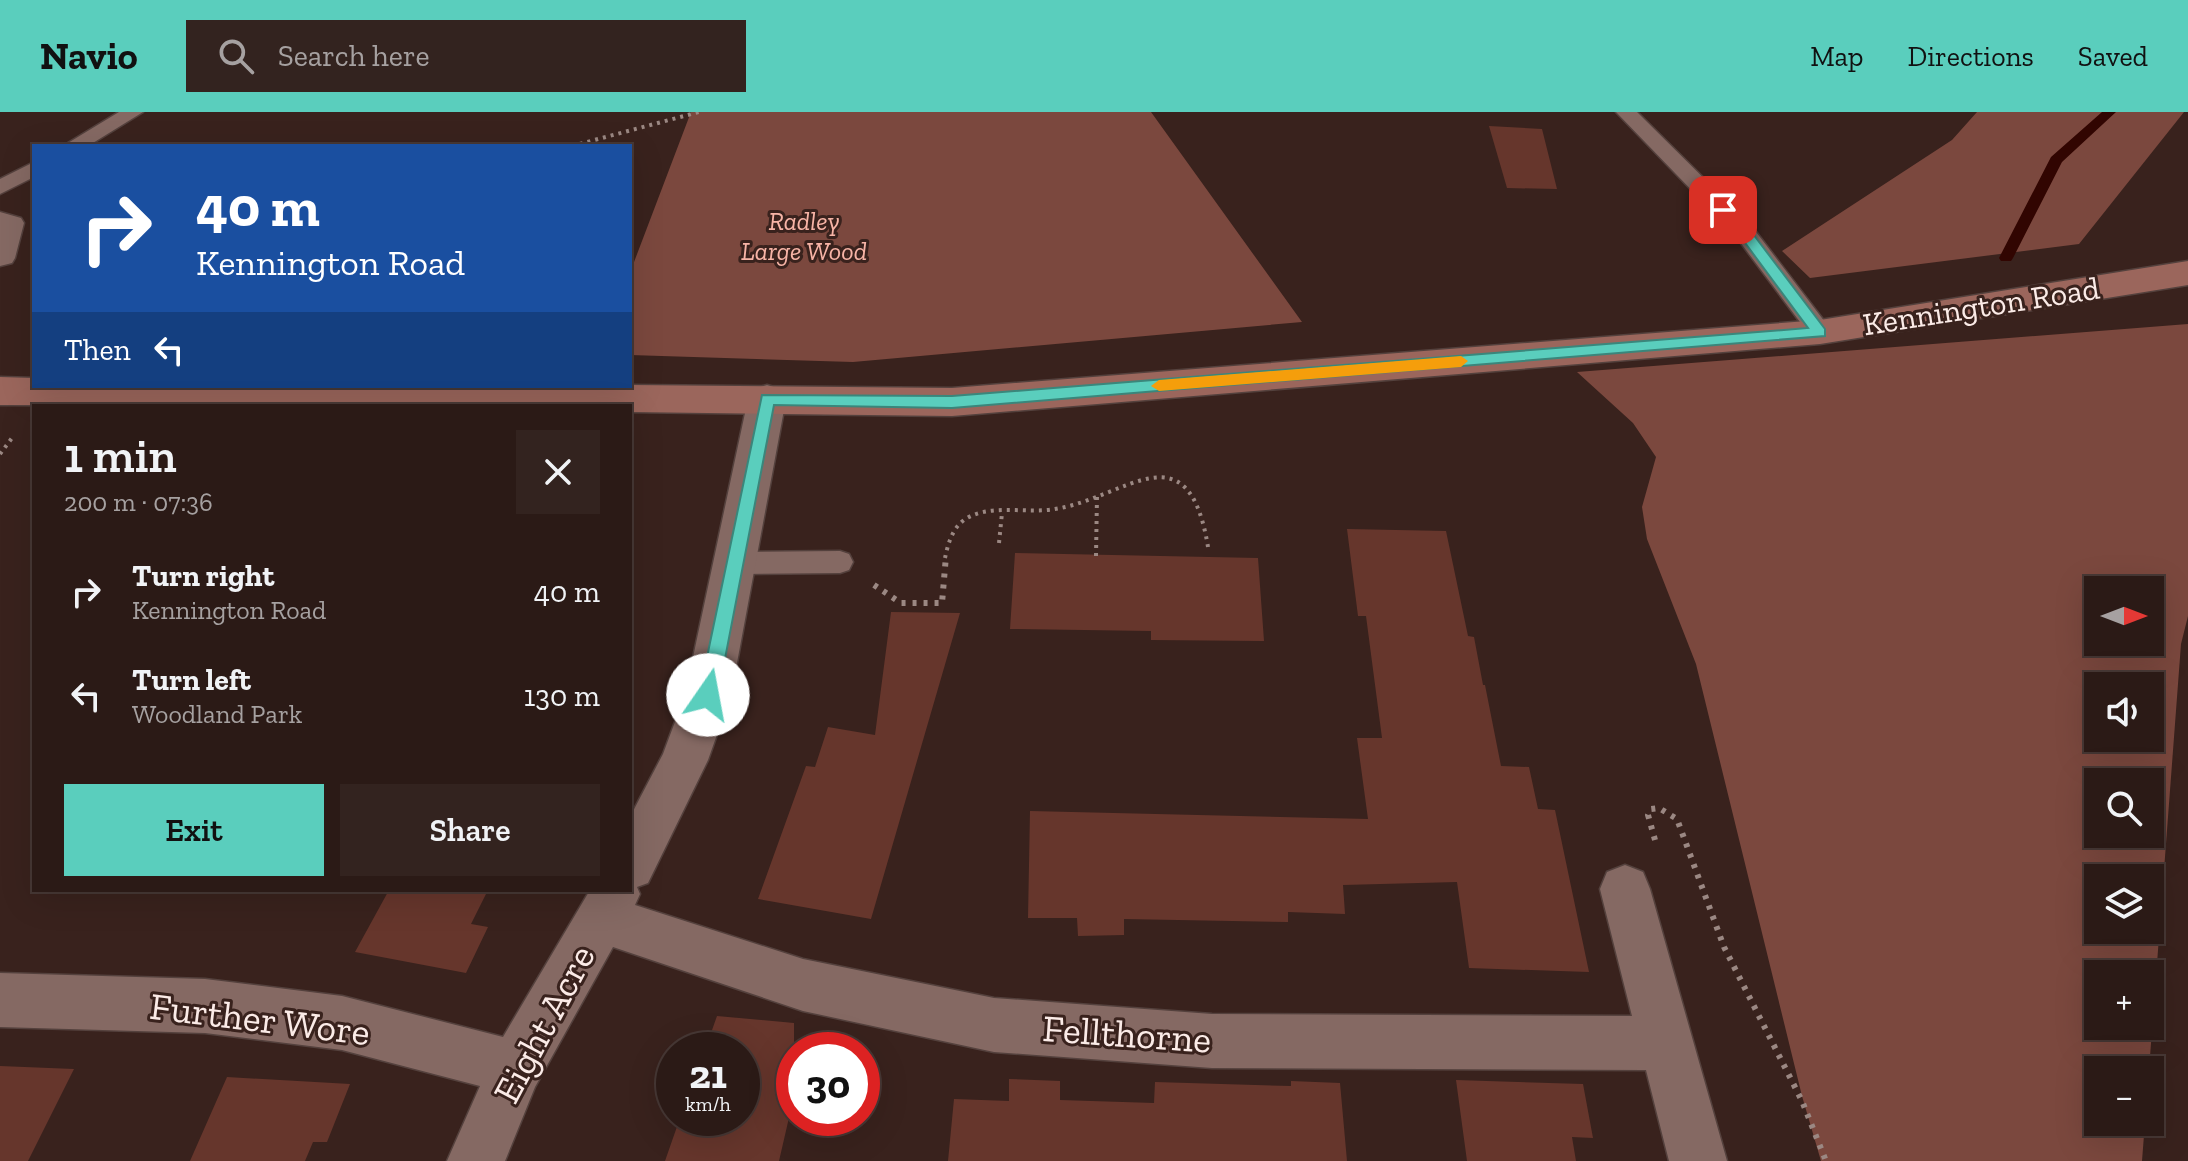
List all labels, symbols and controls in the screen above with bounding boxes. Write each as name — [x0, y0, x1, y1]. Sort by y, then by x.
search box — [186, 20, 746, 92]
text: Navio — [40, 33, 138, 79]
icon: search — [214, 34, 258, 78]
text: Search here — [278, 38, 430, 74]
text: Map — [1810, 40, 1863, 73]
text: Directions — [1907, 40, 2034, 73]
text: Saved — [2078, 40, 2148, 73]
text: 40 m — [196, 173, 320, 240]
icon: right — [64, 176, 168, 280]
pin — [1689, 176, 1757, 244]
icon: arrive — [1701, 188, 1745, 232]
park label: Radley Large Wood — [741, 205, 867, 267]
text: Kennington Road — [196, 241, 465, 284]
street label: Kennington Road — [1860, 268, 2102, 343]
icon: left — [147, 328, 191, 372]
text: Then — [64, 332, 131, 368]
text: 1 min — [64, 427, 177, 484]
button: close — [516, 430, 600, 514]
text: 200 m · 07:36 — [64, 486, 213, 518]
text: Turn right — [132, 558, 274, 594]
icon: right — [64, 570, 108, 614]
text: 40 m — [534, 574, 600, 610]
north arrow — [2084, 576, 2164, 656]
map controls — [2084, 576, 2164, 1136]
text: Kennington Road — [132, 594, 326, 626]
position arrow — [666, 653, 750, 737]
text: Turn left — [132, 662, 251, 698]
button: sound — [2084, 672, 2164, 752]
icon: left — [64, 674, 108, 718]
text: 130 m — [524, 678, 600, 714]
text: Woodland Park — [132, 698, 302, 730]
button: search — [2084, 768, 2164, 848]
button: Exit — [64, 784, 324, 876]
button: Share — [340, 784, 600, 876]
button: layers — [2084, 864, 2164, 944]
street label: Eight Acre — [483, 937, 605, 1111]
button: + — [2084, 960, 2164, 1040]
street label: Further Wore — [147, 983, 373, 1055]
street label: Fellthorne — [1041, 1005, 1213, 1063]
speed limit sign: 30 — [776, 1032, 880, 1136]
text: 21 — [689, 1050, 727, 1098]
button: − — [2084, 1056, 2164, 1136]
text: km/h — [685, 1092, 731, 1116]

